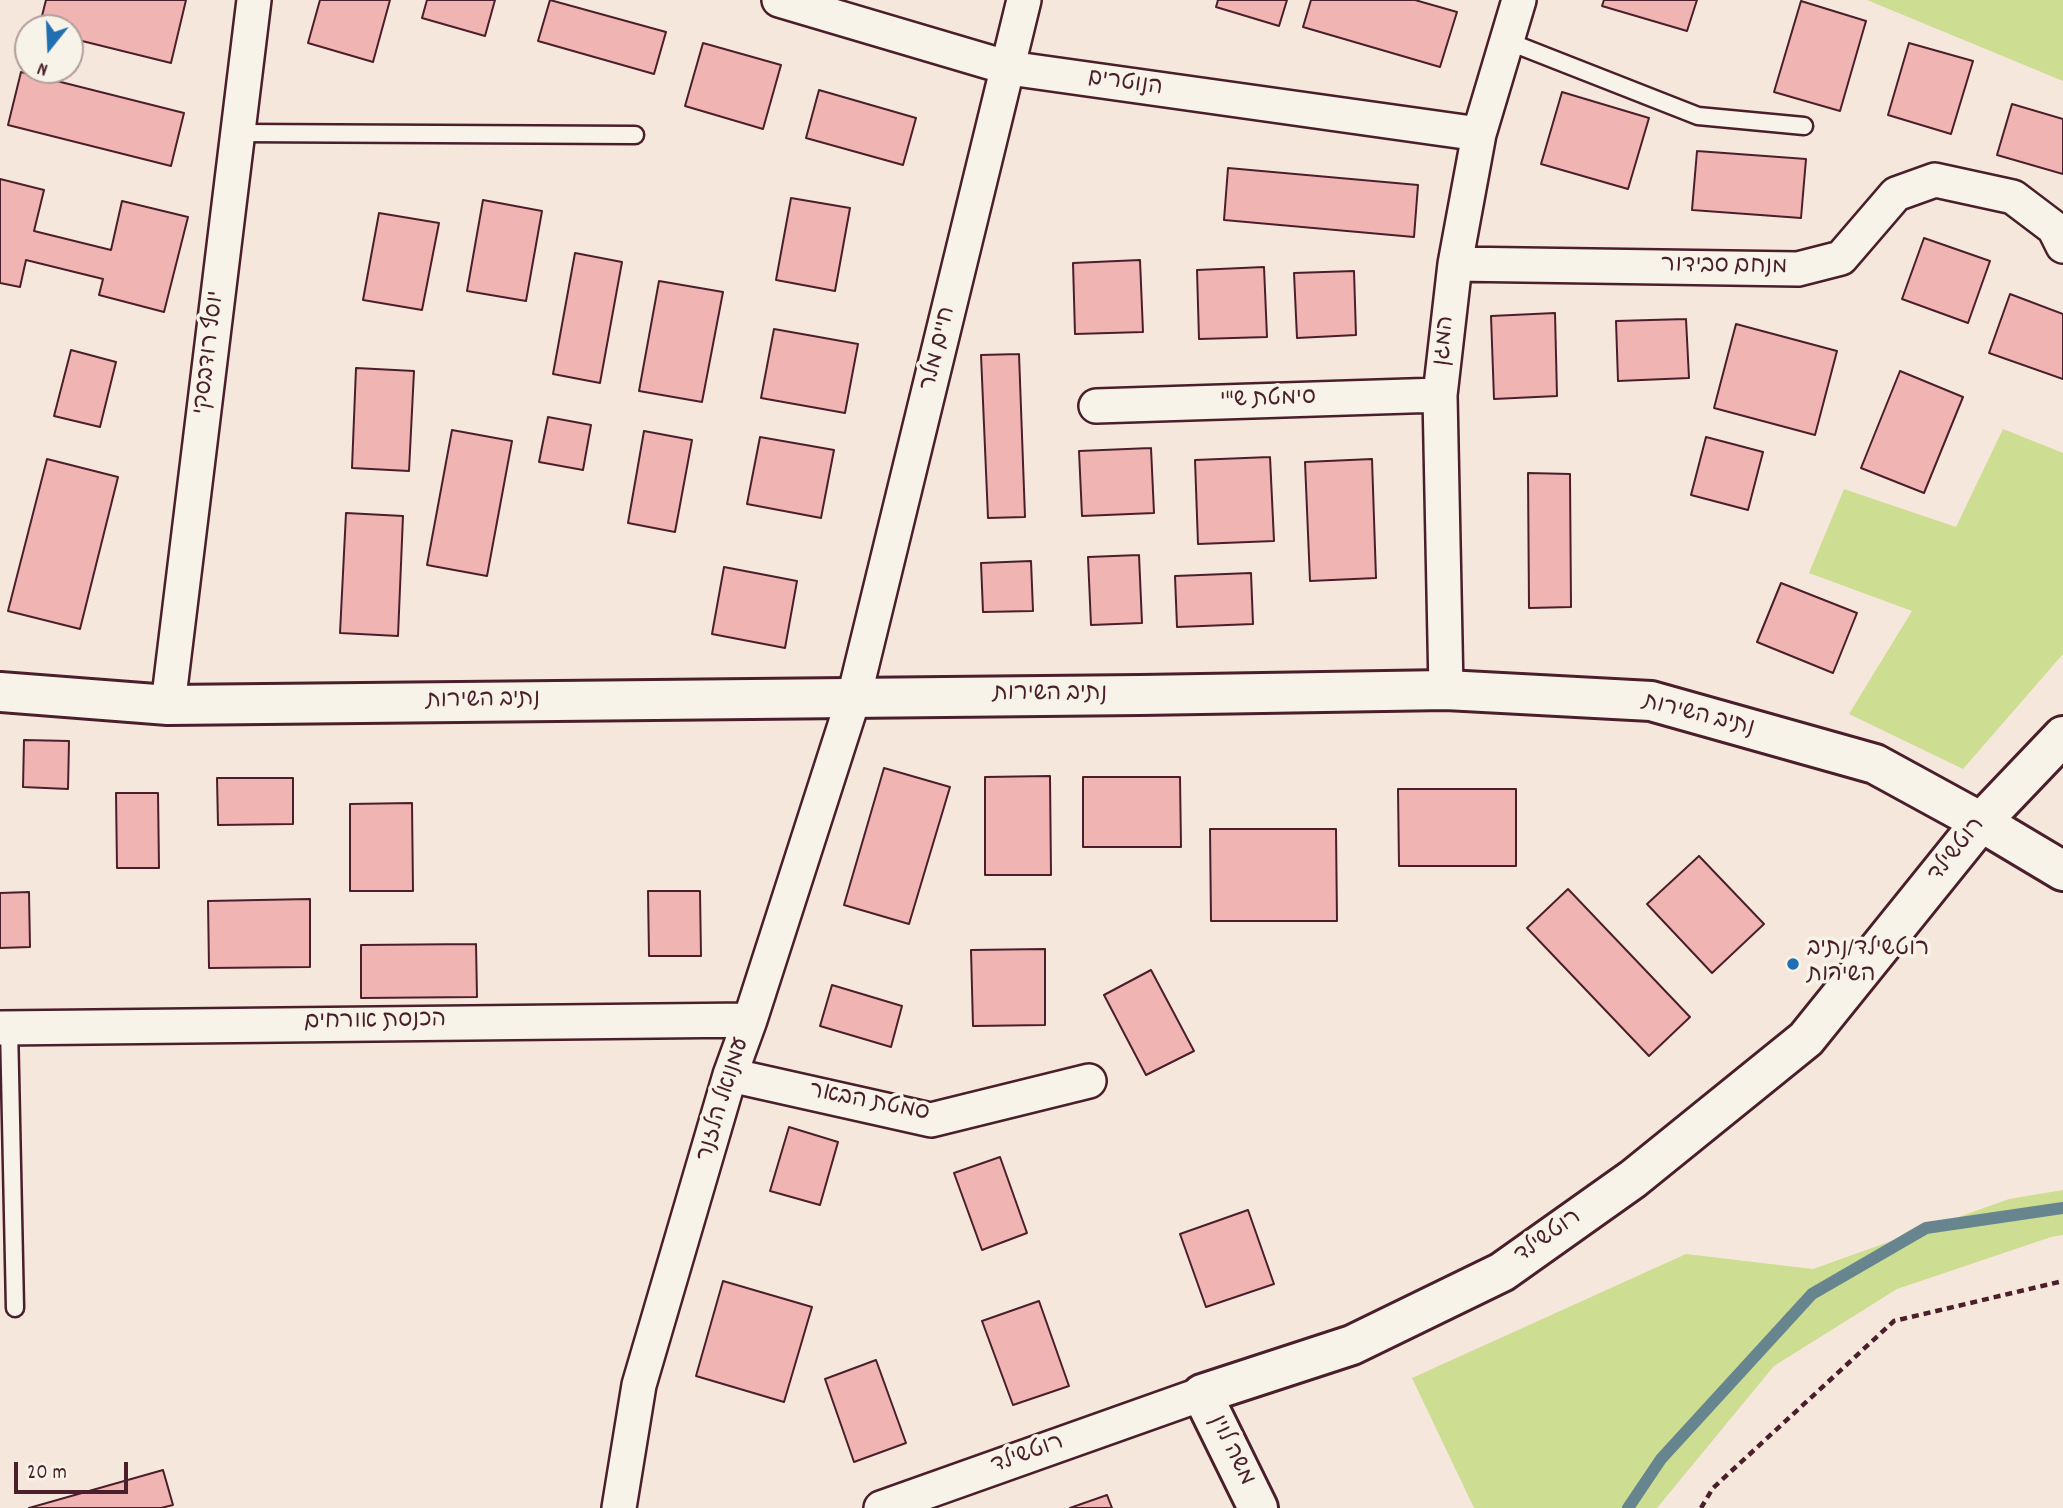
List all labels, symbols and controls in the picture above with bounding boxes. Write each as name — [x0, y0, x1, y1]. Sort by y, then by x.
north arrow — [14, 14, 84, 84]
text: N — [34, 53, 52, 82]
street label: הנוטרים — [1086, 66, 1164, 104]
street label: מנחם סבידור — [1661, 253, 1787, 283]
street label: יוסף רודבסקי — [190, 290, 232, 416]
street label: חיים מלר — [916, 304, 964, 394]
street label: המגן — [1430, 315, 1462, 367]
street label: סימטת ש"י — [1220, 386, 1316, 416]
street label: נתיב השירות — [993, 682, 1107, 710]
street label: נתיב השירות — [426, 687, 540, 717]
street label: נתיב השירות — [1639, 690, 1757, 744]
street label: רוטשילד — [1924, 813, 1992, 889]
place label: רוטשילד/נתיב השירות — [1807, 937, 1929, 991]
marker: רוטשילד/נתיב השירות — [1785, 956, 1801, 972]
street label: הכנסת אורחים — [304, 1008, 446, 1038]
street label: עמנואל הלזנר — [693, 1035, 757, 1165]
street label: סמטת הבאר — [806, 1079, 932, 1129]
street label: רוטשילד — [1510, 1205, 1588, 1271]
street label: משה לוין — [1201, 1411, 1259, 1491]
street label: רוטשילד — [988, 1430, 1068, 1482]
scale bar — [18, 1448, 131, 1492]
text: 20 m — [27, 1459, 67, 1489]

